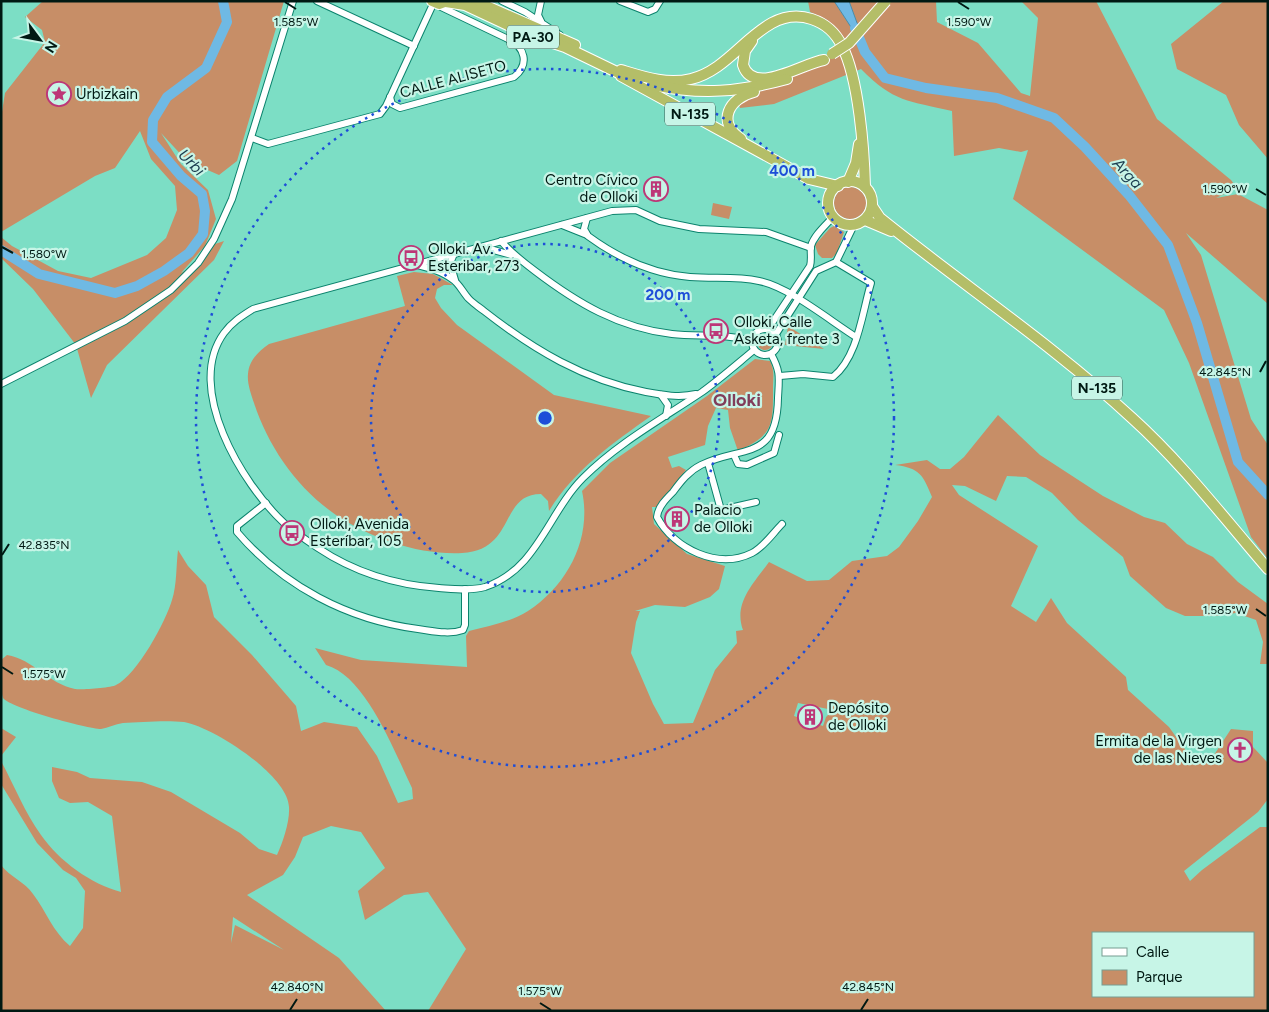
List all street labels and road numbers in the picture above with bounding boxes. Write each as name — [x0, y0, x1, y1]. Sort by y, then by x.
road number: PA-30 — [507, 26, 559, 48]
street label: CALLE ALISETO — [398, 56, 508, 102]
road number: N-135 — [665, 102, 715, 126]
road number: N-135 — [1072, 376, 1122, 399]

